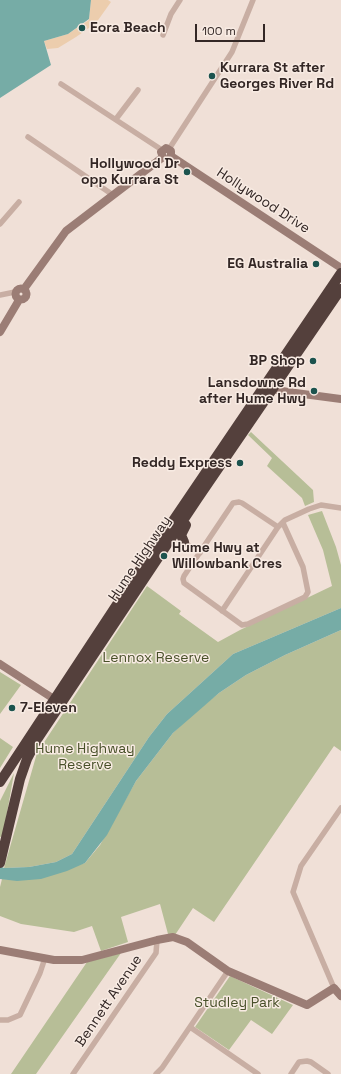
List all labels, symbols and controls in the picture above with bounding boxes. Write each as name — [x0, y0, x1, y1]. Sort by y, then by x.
scale bar — [197, 16, 267, 42]
place label: Eora Beach — [90, 20, 166, 36]
marker: Eora Beach — [77, 23, 87, 33]
text: 100 m — [202, 23, 236, 39]
place label: Kurrara St after Georges River Rd — [220, 60, 334, 92]
marker: Kurrara St after Georges River Rd — [207, 71, 217, 81]
place label: Hollywood Dr opp Kurrara St — [81, 156, 179, 188]
street label: Hollywood Drive — [213, 165, 313, 237]
marker: Hollywood Dr opp Kurrara St — [182, 167, 192, 177]
place label: EG Australia — [227, 256, 308, 272]
marker: EG Australia — [311, 259, 321, 269]
place label: BP Shop — [249, 353, 305, 369]
marker: BP Shop — [308, 356, 318, 366]
place label: Lansdowne Rd after Hume Hwy — [199, 375, 306, 408]
marker: Lansdowne Rd after Hume Hwy — [309, 386, 319, 396]
place label: Reddy Express — [132, 455, 232, 471]
marker: Reddy Express — [235, 458, 245, 468]
street label: Hume Highway — [105, 513, 175, 605]
place label: Hume Hwy at Willowbank Cres — [172, 540, 282, 572]
marker: Hume Hwy at Willowbank Cres — [159, 551, 169, 561]
park label: Lennox Reserve — [103, 650, 209, 666]
place label: 7-Eleven — [20, 700, 77, 716]
marker: 7-Eleven — [7, 703, 17, 713]
park label: Hume Highway Reserve — [35, 741, 135, 774]
street label: Bennett Avenue — [72, 952, 146, 1050]
park label: Studley Park — [194, 995, 280, 1011]

